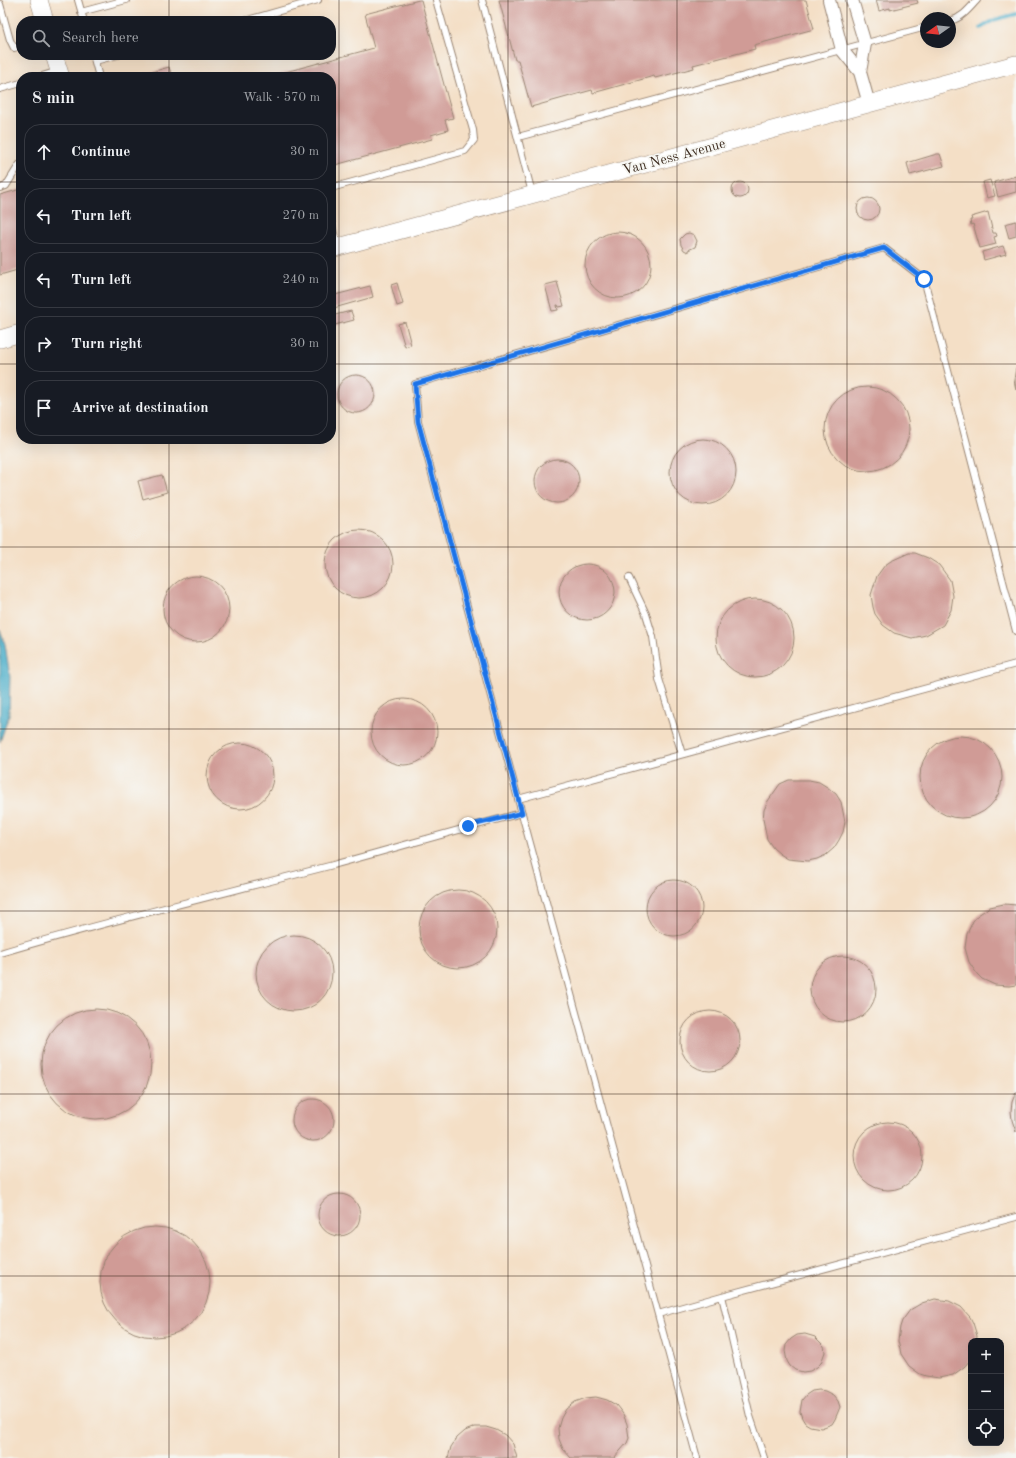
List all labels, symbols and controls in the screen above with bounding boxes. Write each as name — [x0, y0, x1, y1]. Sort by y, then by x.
north arrow — [920, 12, 956, 48]
search box — [16, 16, 336, 60]
icon: search — [30, 27, 52, 49]
text: Search here — [62, 31, 139, 46]
text: 8 min — [32, 90, 75, 107]
text: Walk · 570 m — [243, 91, 320, 104]
street label: Van Ness Avenue — [621, 137, 727, 177]
icon: ahead — [33, 141, 55, 163]
text: Continue — [71, 145, 130, 160]
text: 30 m — [290, 145, 319, 158]
icon: left — [33, 205, 55, 227]
text: Turn left — [71, 209, 131, 224]
text: 270 m — [282, 209, 319, 222]
icon: left — [33, 269, 55, 291]
route start — [915, 270, 933, 288]
text: Turn left — [71, 273, 131, 288]
text: 240 m — [282, 273, 319, 286]
icon: right — [33, 333, 55, 355]
text: Turn right — [71, 337, 142, 352]
text: 30 m — [290, 337, 319, 350]
icon: arrive — [33, 397, 55, 419]
text: Arrive at destination — [71, 401, 209, 416]
route end — [459, 817, 477, 835]
map controls — [968, 1338, 1004, 1446]
button: + — [968, 1338, 1004, 1374]
button: − — [968, 1374, 1004, 1410]
button: locate — [968, 1410, 1004, 1446]

